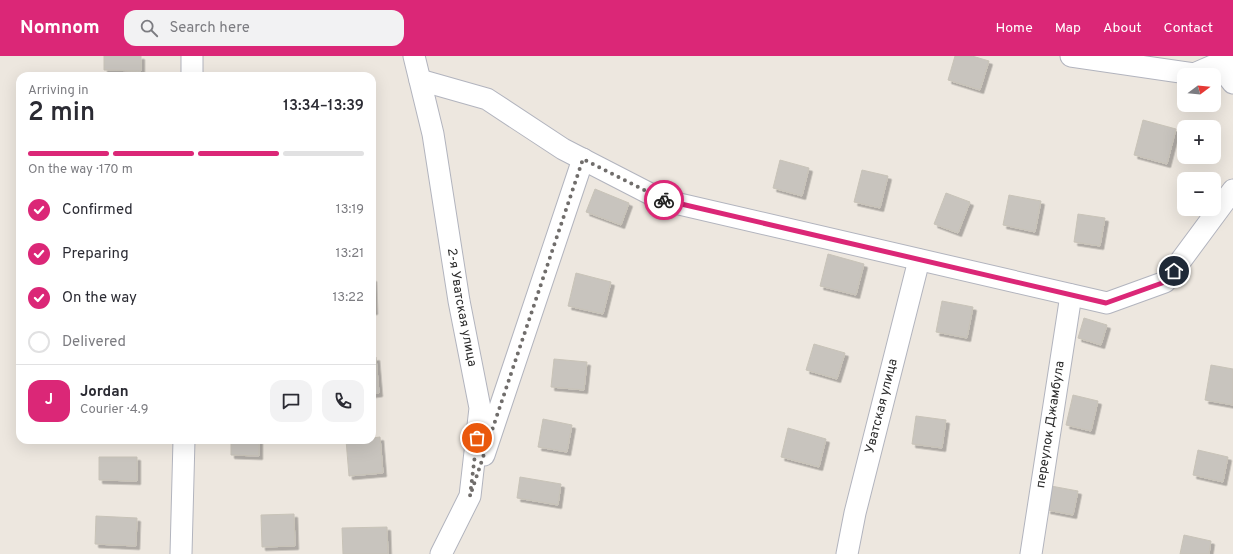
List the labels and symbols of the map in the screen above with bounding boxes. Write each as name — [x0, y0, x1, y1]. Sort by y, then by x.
north arrow — [1177, 68, 1221, 112]
courier — [644, 180, 684, 220]
street label: 2-я Уватская улица — [443, 247, 480, 368]
pin — [1157, 254, 1191, 288]
street label: Уватская улица — [862, 357, 902, 455]
street label: переулок Джамбула — [1033, 360, 1069, 489]
pin — [460, 421, 494, 455]

